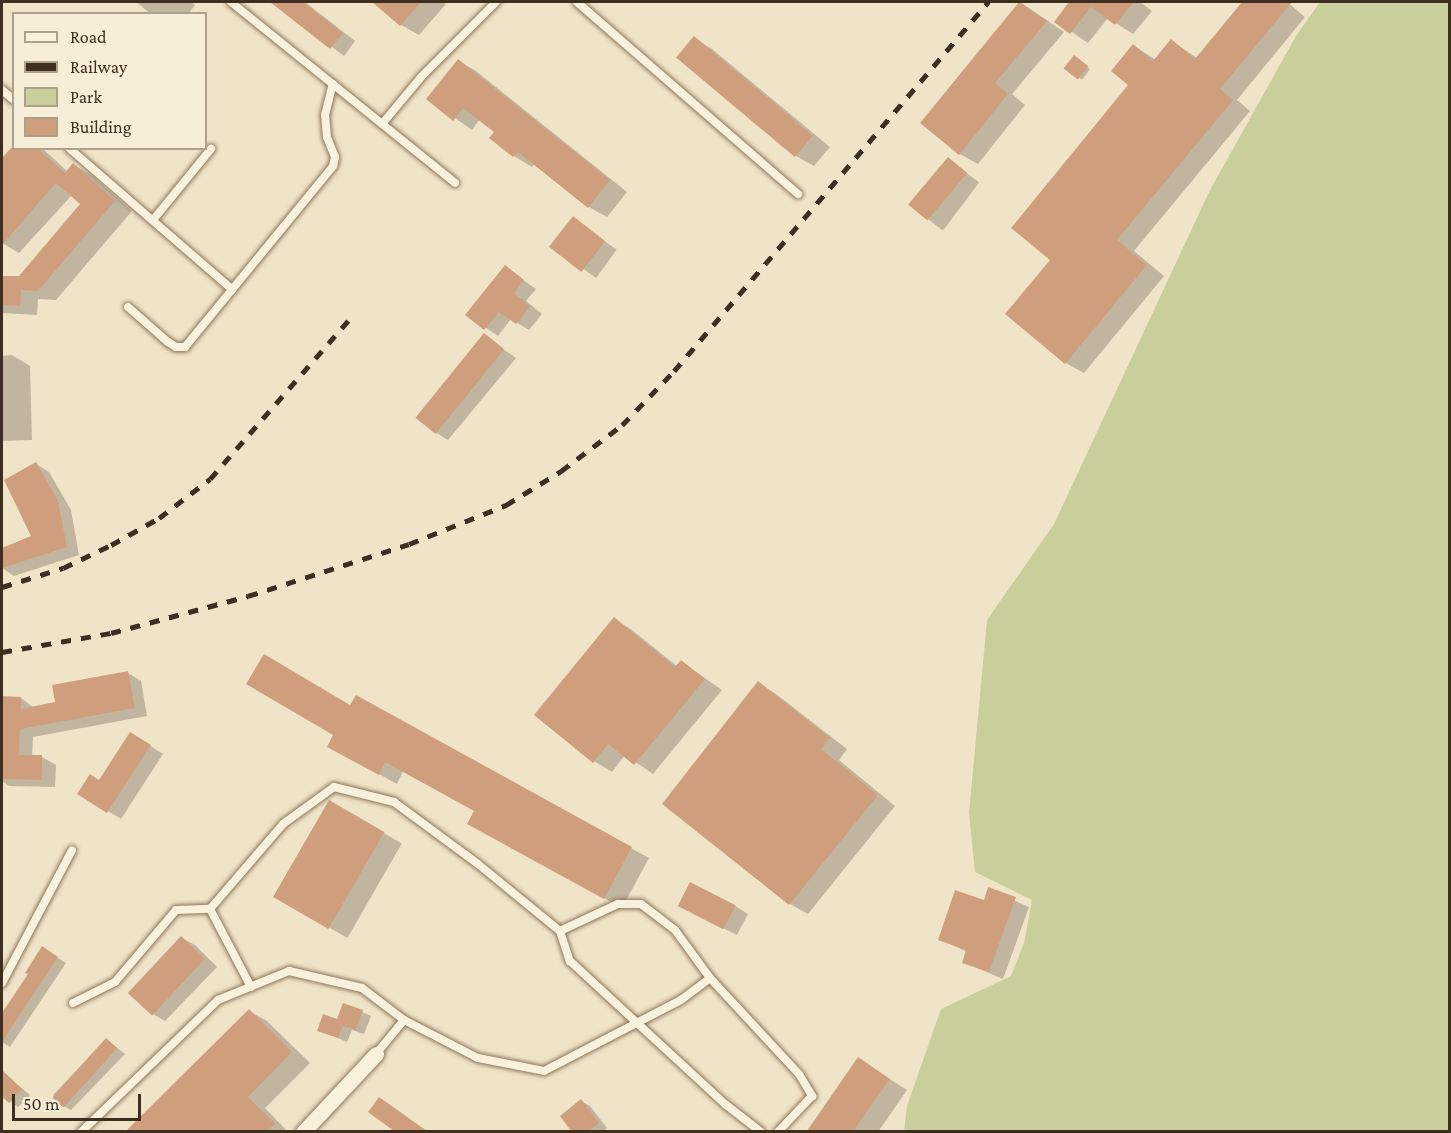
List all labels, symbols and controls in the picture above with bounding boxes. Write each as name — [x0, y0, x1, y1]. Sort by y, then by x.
legend — [12, 12, 207, 150]
text: Road — [70, 27, 107, 47]
text: Railway — [70, 57, 127, 77]
text: Park — [70, 87, 102, 107]
text: Building — [70, 117, 131, 137]
scale bar — [15, 1082, 144, 1120]
text: 50 m — [23, 1094, 60, 1114]

